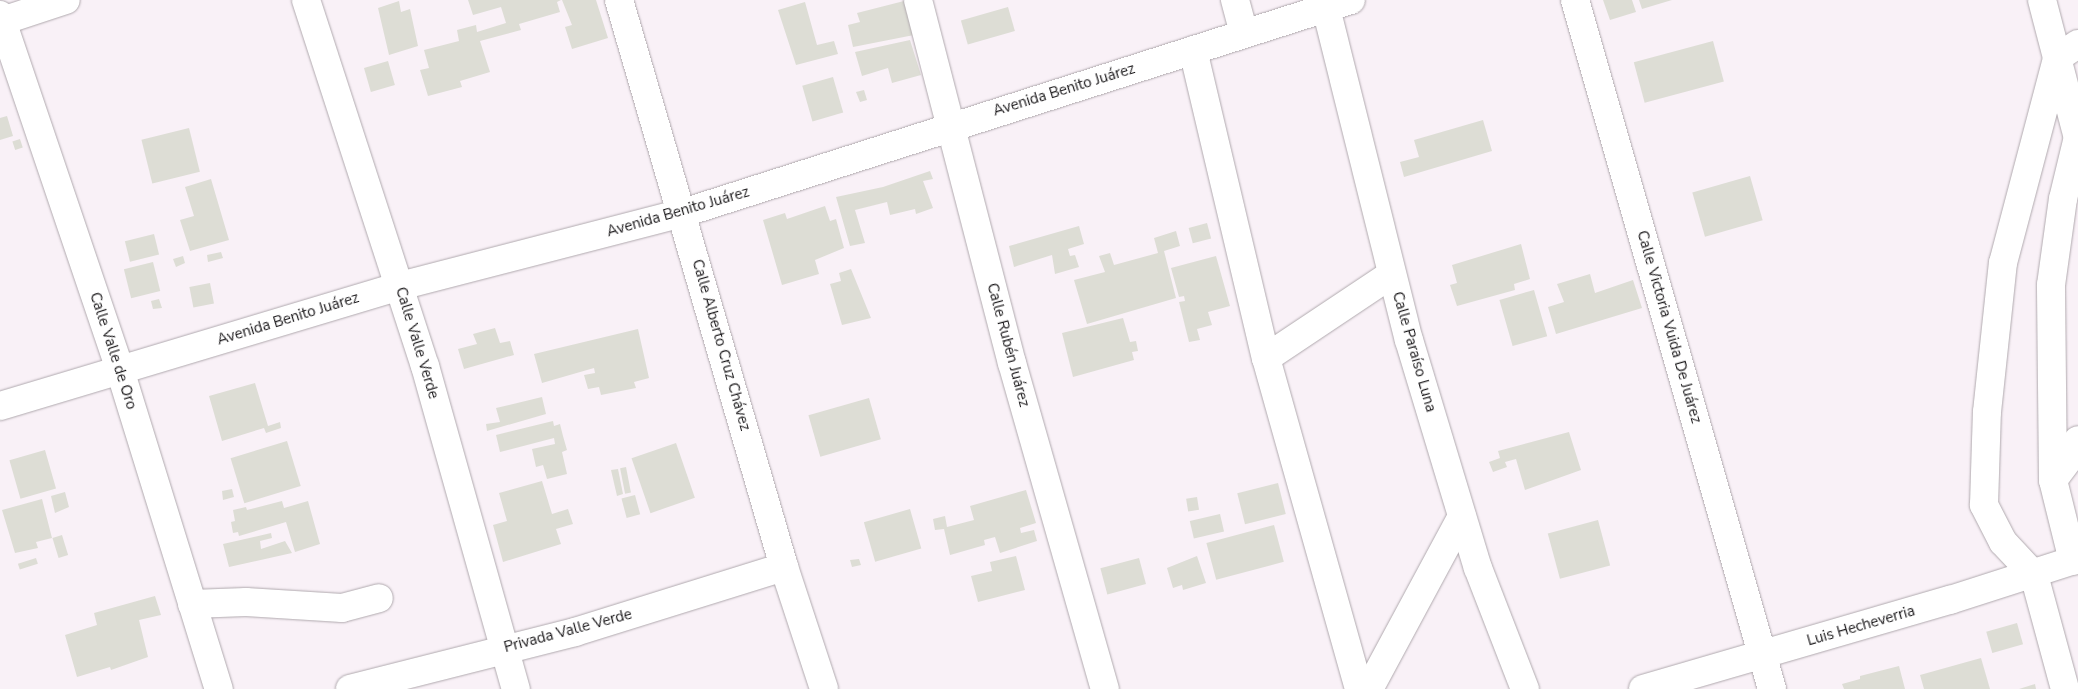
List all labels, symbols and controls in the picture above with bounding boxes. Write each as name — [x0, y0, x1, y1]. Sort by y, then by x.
street label: Avenida Benito Juárez — [991, 60, 1137, 120]
street label: Avenida Benito Juárez — [605, 183, 751, 241]
street label: Calle Victoria Vuida De Juárez — [1633, 229, 1705, 425]
street label: Calle Alberto Cruz Chávez — [688, 257, 754, 433]
street label: Calle Rubén Juárez — [983, 281, 1033, 409]
street label: Calle Valle Verde — [391, 285, 443, 401]
street label: Avenida Benito Juárez — [215, 289, 361, 349]
street label: Calle Valle de Oro — [86, 290, 140, 412]
street label: Calle Paraíso Luna — [1388, 290, 1440, 414]
street label: Luis Hecheverria — [1805, 602, 1917, 650]
street label: Privada Valle Verde — [502, 605, 634, 657]

